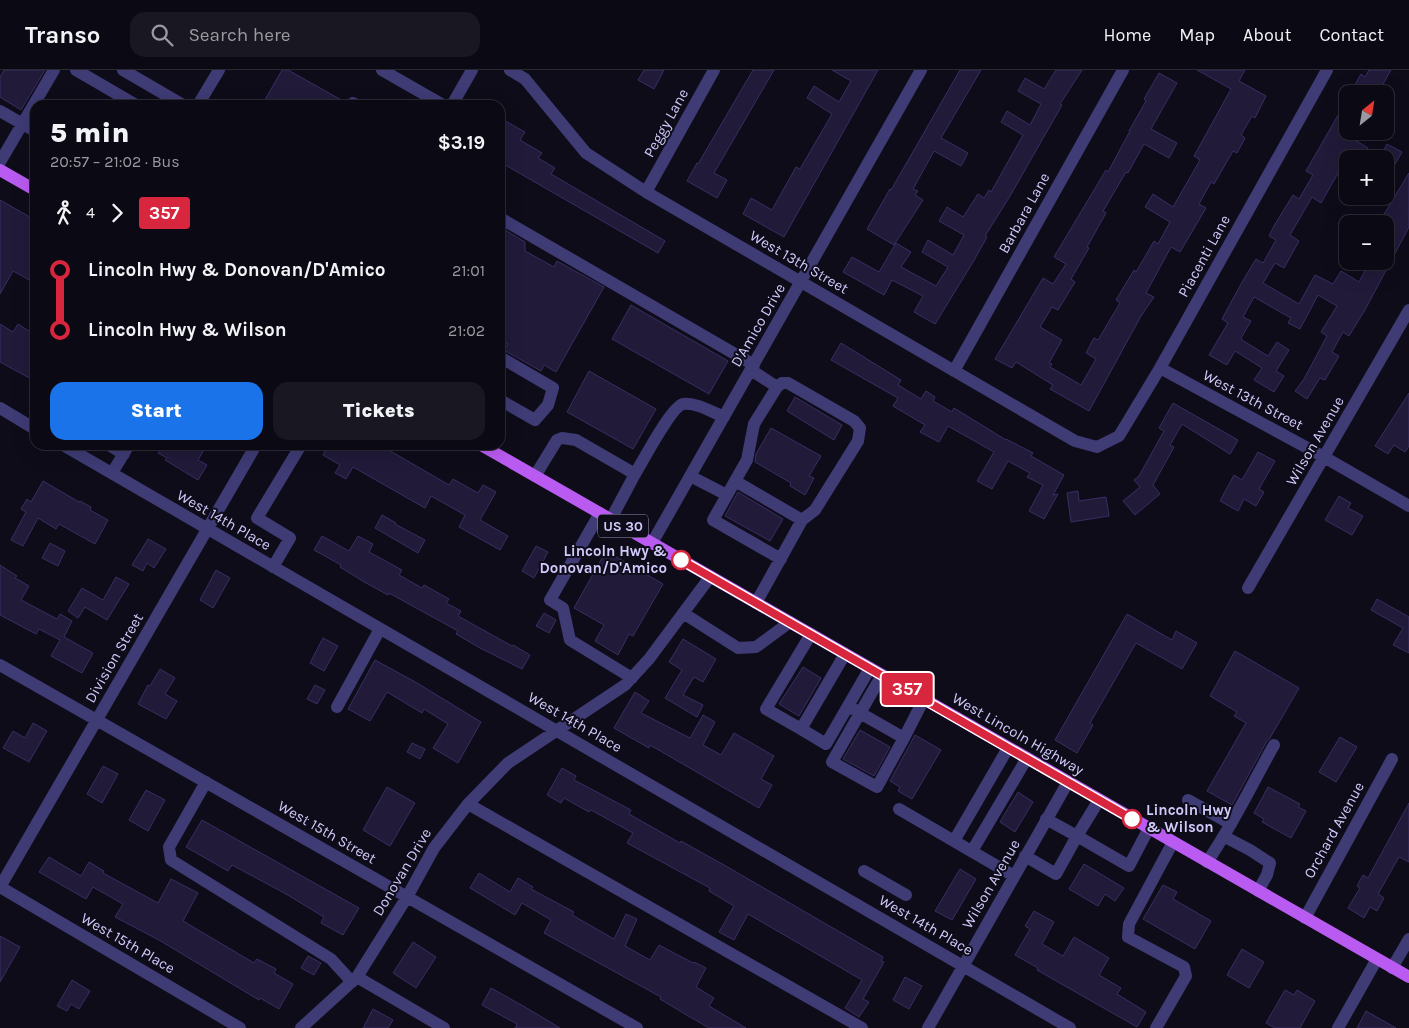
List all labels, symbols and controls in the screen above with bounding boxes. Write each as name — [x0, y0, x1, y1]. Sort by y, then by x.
search box — [130, 12, 480, 57]
text: Transo — [25, 21, 100, 49]
icon: search — [148, 21, 176, 49]
text: Search here — [188, 24, 291, 46]
text: Home — [1103, 24, 1151, 46]
text: Map — [1179, 24, 1215, 46]
text: About — [1243, 24, 1292, 46]
text: Contact — [1320, 24, 1384, 46]
north arrow — [1339, 85, 1394, 140]
map controls — [1339, 85, 1394, 270]
street label: Peggy Lane — [640, 86, 692, 160]
text: 5 min — [50, 116, 129, 149]
text: $3.19 — [438, 132, 485, 154]
button: + — [1339, 150, 1394, 205]
text: 20:57 – 21:02 · Bus — [50, 152, 180, 171]
street label: Barbara Lane — [994, 170, 1054, 256]
icon: walk — [50, 199, 78, 227]
icon: forward — [103, 199, 131, 227]
text: 357 — [149, 202, 180, 224]
text: 4 — [86, 203, 95, 222]
street label: Piacenti Lane — [1174, 212, 1234, 300]
button: − — [1339, 215, 1394, 270]
street label: West 13th Street — [746, 226, 852, 298]
text: Lincoln Hwy & Donovan/D'Amico — [88, 259, 386, 281]
text: 21:01 — [452, 261, 485, 280]
street label: D'Amico Drive — [727, 280, 789, 370]
text: Lincoln Hwy & Wilson — [88, 319, 287, 341]
text: 21:02 — [448, 321, 485, 340]
street label: West 13th Street — [1200, 366, 1307, 434]
button: Start — [50, 382, 263, 440]
button: Tickets — [273, 382, 485, 440]
street label: Wilson Avenue — [1282, 393, 1348, 489]
street label: West 14th Place — [174, 486, 274, 554]
road number: US 30 — [598, 514, 648, 538]
place label: Lincoln Hwy & Donovan/D'Amico — [539, 542, 667, 577]
marker: Lincoln Hwy & Donovan/D'Amico — [671, 550, 691, 570]
street label: Division Street — [81, 610, 147, 706]
line badge: 357 — [878, 673, 936, 705]
text: 357 — [892, 678, 922, 700]
street label: West 14th Place — [525, 688, 625, 756]
street label: West Lincoln Highway — [949, 689, 1087, 779]
street label: Orchard Avenue — [1300, 779, 1368, 881]
street label: West 15th Street — [275, 797, 380, 868]
place label: Lincoln Hwy & Wilson — [1146, 801, 1232, 836]
marker: Lincoln Hwy & Wilson — [1122, 809, 1142, 829]
street label: Donovan Drive — [369, 825, 435, 919]
street label: Wilson Avenue — [958, 836, 1024, 932]
street label: West 14th Place — [876, 891, 976, 959]
street label: West 15th Place — [78, 909, 178, 977]

